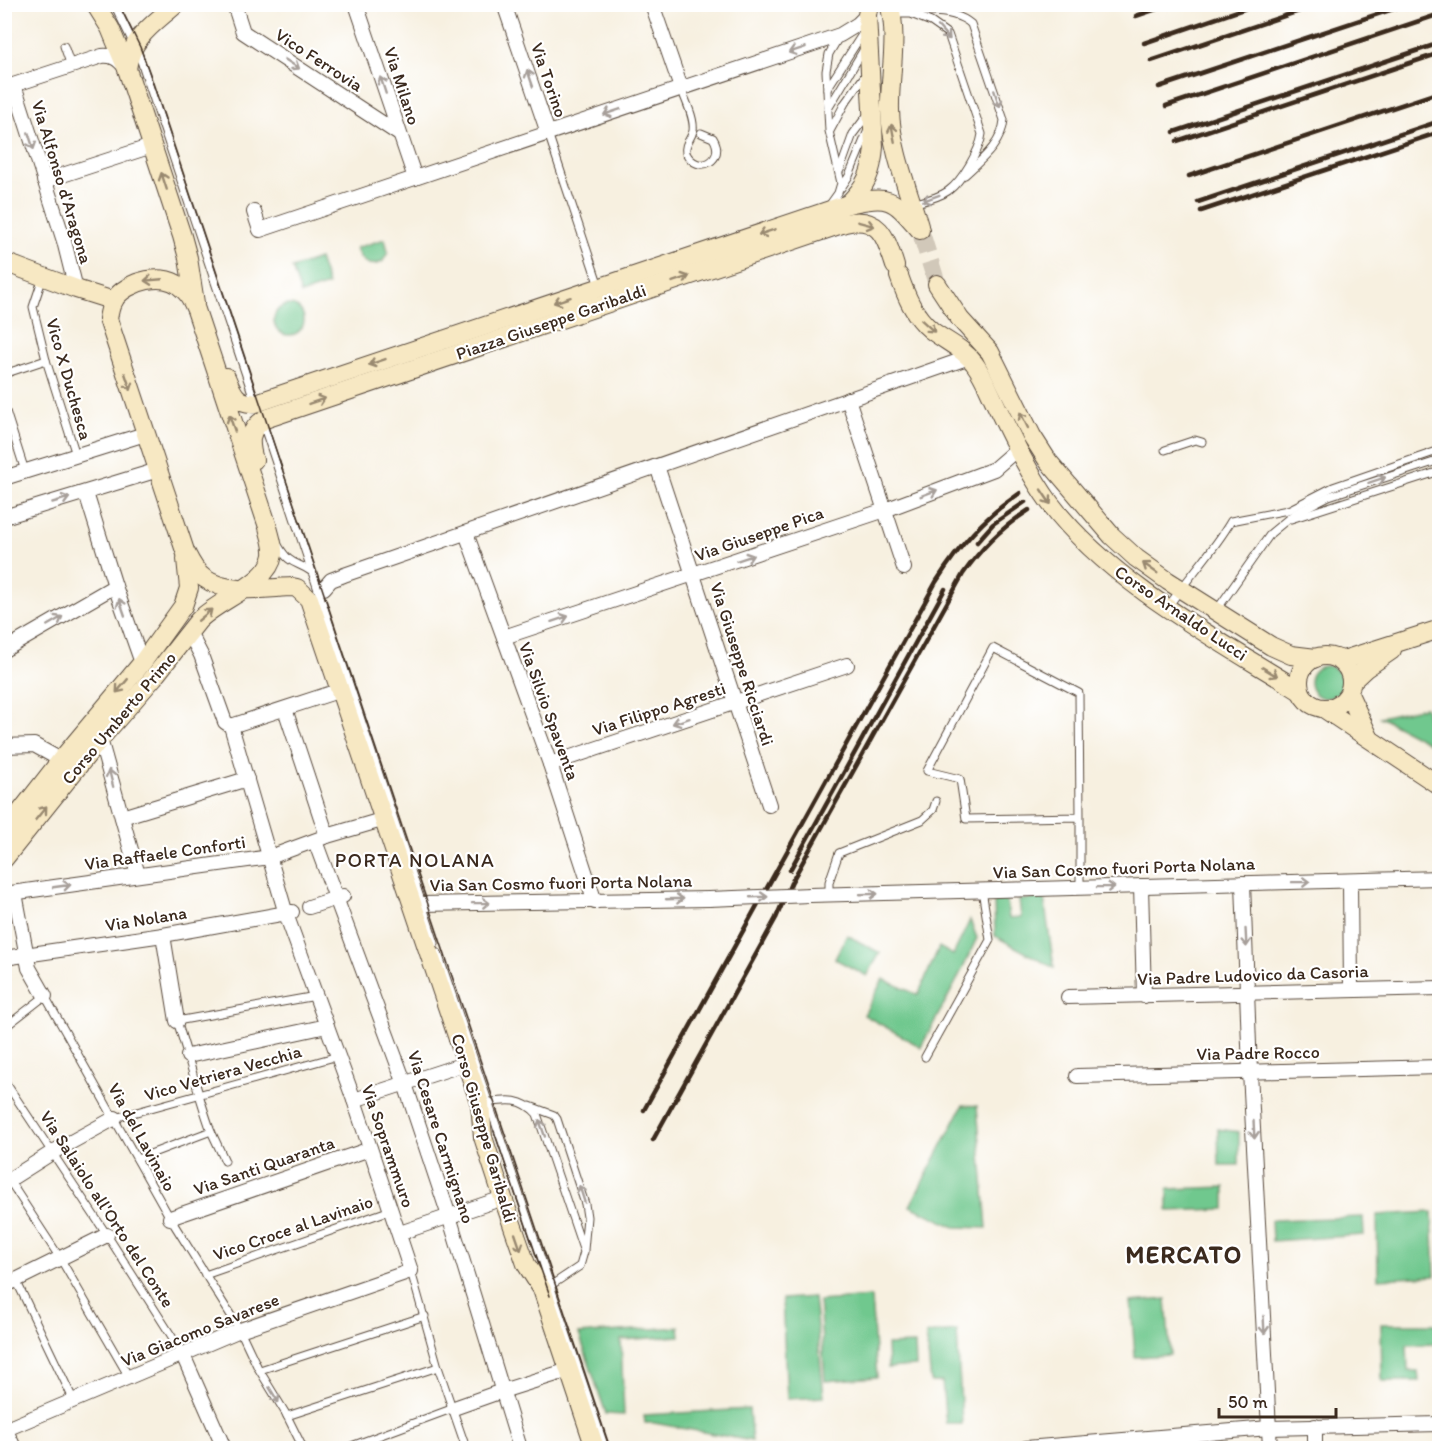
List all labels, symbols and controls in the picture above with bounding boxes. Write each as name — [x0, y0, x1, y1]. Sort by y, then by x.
street label: Vico Ferrovia — [271, 23, 368, 97]
one-way arrow — [937, 25, 951, 40]
street label: Via Torino — [526, 40, 572, 120]
street label: Via Milano — [379, 44, 425, 128]
one-way arrow — [788, 45, 807, 56]
one-way arrow — [283, 58, 300, 70]
one-way arrow — [523, 69, 534, 88]
one-way arrow — [377, 76, 388, 95]
one-way arrow — [992, 89, 1003, 108]
street label: Via Alfonso d'Aragona — [27, 97, 98, 267]
one-way arrow — [603, 107, 622, 118]
one-way arrow — [887, 124, 898, 143]
one-way arrow — [27, 131, 38, 150]
one-way arrow — [157, 172, 168, 191]
one-way arrow — [922, 193, 941, 204]
one-way arrow — [856, 219, 875, 231]
one-way arrow — [758, 227, 777, 238]
one-way arrow — [671, 272, 690, 283]
one-way arrow — [143, 275, 163, 286]
street label: Piazza Giuseppe Garibaldi — [453, 279, 649, 365]
one-way arrow — [553, 296, 572, 307]
street label: Vico X Duchesca — [41, 316, 97, 442]
one-way arrow — [920, 319, 935, 333]
one-way arrow — [368, 358, 387, 369]
one-way arrow — [123, 372, 134, 391]
one-way arrow — [307, 395, 326, 406]
one-way arrow — [1018, 412, 1030, 430]
one-way arrow — [226, 414, 237, 433]
one-way arrow — [1367, 474, 1386, 485]
one-way arrow — [919, 487, 938, 498]
one-way arrow — [1041, 488, 1053, 505]
one-way arrow — [51, 494, 70, 505]
street label: Via Giuseppe Pica — [692, 502, 827, 566]
one-way arrow — [735, 551, 754, 562]
street label: Corso Arnaldo Lucci — [1110, 560, 1252, 666]
one-way arrow — [1142, 562, 1158, 574]
street label: Via Giuseppe Ricciardi — [705, 580, 779, 748]
one-way arrow — [116, 599, 127, 617]
one-way arrow — [197, 608, 213, 621]
one-way arrow — [550, 613, 569, 624]
one-way arrow — [46, 614, 63, 626]
street label: Via Silvio Spaventa — [514, 639, 584, 783]
street label: Corso Umberto Primo — [57, 647, 181, 789]
one-way arrow — [1261, 667, 1278, 679]
street label: Via Filippo Agresti — [590, 677, 728, 741]
one-way arrow — [116, 678, 129, 694]
one-way arrow — [671, 716, 690, 727]
one-way arrow — [105, 769, 117, 788]
one-way arrow — [34, 805, 47, 821]
street label: Via Raffaele Conforti — [83, 831, 247, 875]
district label: PORTA NOLANA — [335, 848, 495, 872]
street label: Via San Cosmo fuori Porta Nolana — [992, 852, 1256, 884]
street label: Via San Cosmo fuori Porta Nolana — [430, 870, 693, 896]
one-way arrow — [1290, 876, 1310, 888]
one-way arrow — [52, 880, 72, 891]
one-way arrow — [1095, 881, 1115, 893]
one-way arrow — [858, 888, 878, 899]
one-way arrow — [749, 891, 769, 903]
one-way arrow — [665, 894, 685, 905]
one-way arrow — [470, 897, 490, 909]
street label: Via Nolana — [104, 902, 189, 936]
one-way arrow — [1240, 927, 1251, 947]
street label: Via Padre Ludovico da Casoria — [1137, 960, 1370, 990]
street label: Corso Giuseppe Garibaldi — [446, 1031, 522, 1225]
street label: Vico Vetriera Vecchia — [142, 1040, 305, 1106]
street label: Via Padre Rocco — [1196, 1041, 1320, 1065]
street label: Via Cesare Carmignano — [403, 1048, 479, 1226]
street label: Via del Lavinaio — [103, 1079, 181, 1195]
street label: Via Soprammuro — [357, 1081, 419, 1211]
street label: Via Salaiolo all'Orto del Conte — [35, 1106, 179, 1312]
one-way arrow — [536, 1119, 547, 1138]
one-way arrow — [1248, 1119, 1259, 1139]
street label: Via Santi Quaranta — [191, 1132, 338, 1200]
one-way arrow — [576, 1185, 587, 1204]
street label: Vico Croce al Lavinaio — [210, 1190, 376, 1266]
one-way arrow — [514, 1232, 525, 1251]
district label: MERCATO — [1125, 1240, 1243, 1269]
street label: Via Giacomo Savarese — [118, 1288, 282, 1372]
one-way arrow — [1259, 1314, 1270, 1334]
scale bar — [1219, 1381, 1336, 1419]
one-way arrow — [269, 1386, 281, 1403]
text: 50 m — [1228, 1391, 1268, 1413]

